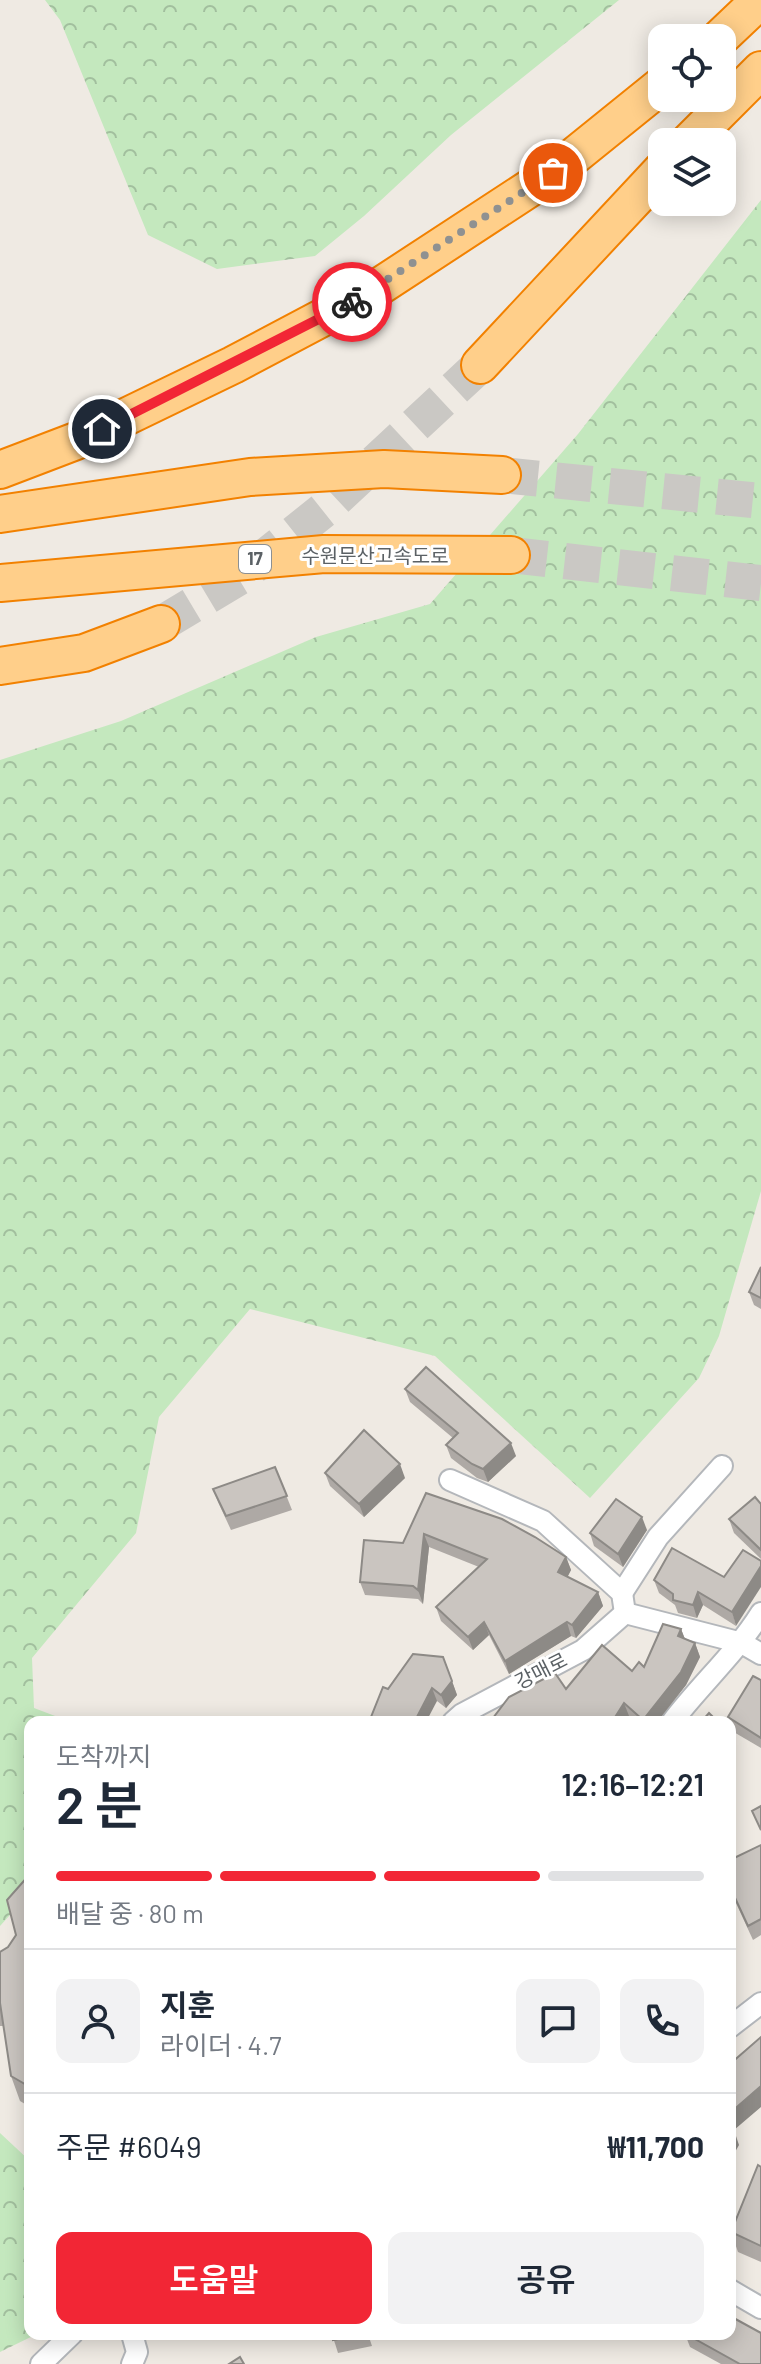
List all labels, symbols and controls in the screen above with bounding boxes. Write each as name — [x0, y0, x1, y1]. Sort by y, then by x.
map controls — [648, 24, 736, 216]
button: locate — [648, 24, 736, 112]
button: layers — [648, 128, 736, 216]
pin — [519, 139, 587, 207]
icon: bag — [531, 151, 575, 195]
courier — [312, 262, 392, 342]
icon: bike — [330, 280, 374, 324]
pin — [68, 395, 136, 463]
icon: home — [80, 407, 124, 451]
street label: 수원문산고속도로 — [301, 543, 449, 567]
road number: 17 — [239, 545, 271, 573]
street label: 강매로 — [511, 1647, 571, 1693]
text: 도착까지 — [56, 1740, 152, 1771]
text: 12:16–12:21 — [561, 1766, 704, 1802]
text: 2 분 — [56, 1772, 143, 1834]
text: 배달 중 · 80 m — [56, 1897, 204, 1928]
button: person — [56, 1979, 140, 2063]
button: chat — [516, 1979, 600, 2063]
button: phone — [620, 1979, 704, 2063]
text: 지훈 — [160, 1986, 215, 2022]
text: 라이더 · 4.7 — [160, 2029, 281, 2060]
text: 주문 #6049 — [56, 2128, 202, 2164]
text: ₩11,700 — [608, 2128, 704, 2164]
button: 도움말 — [56, 2232, 372, 2324]
button: 공유 — [388, 2232, 704, 2324]

